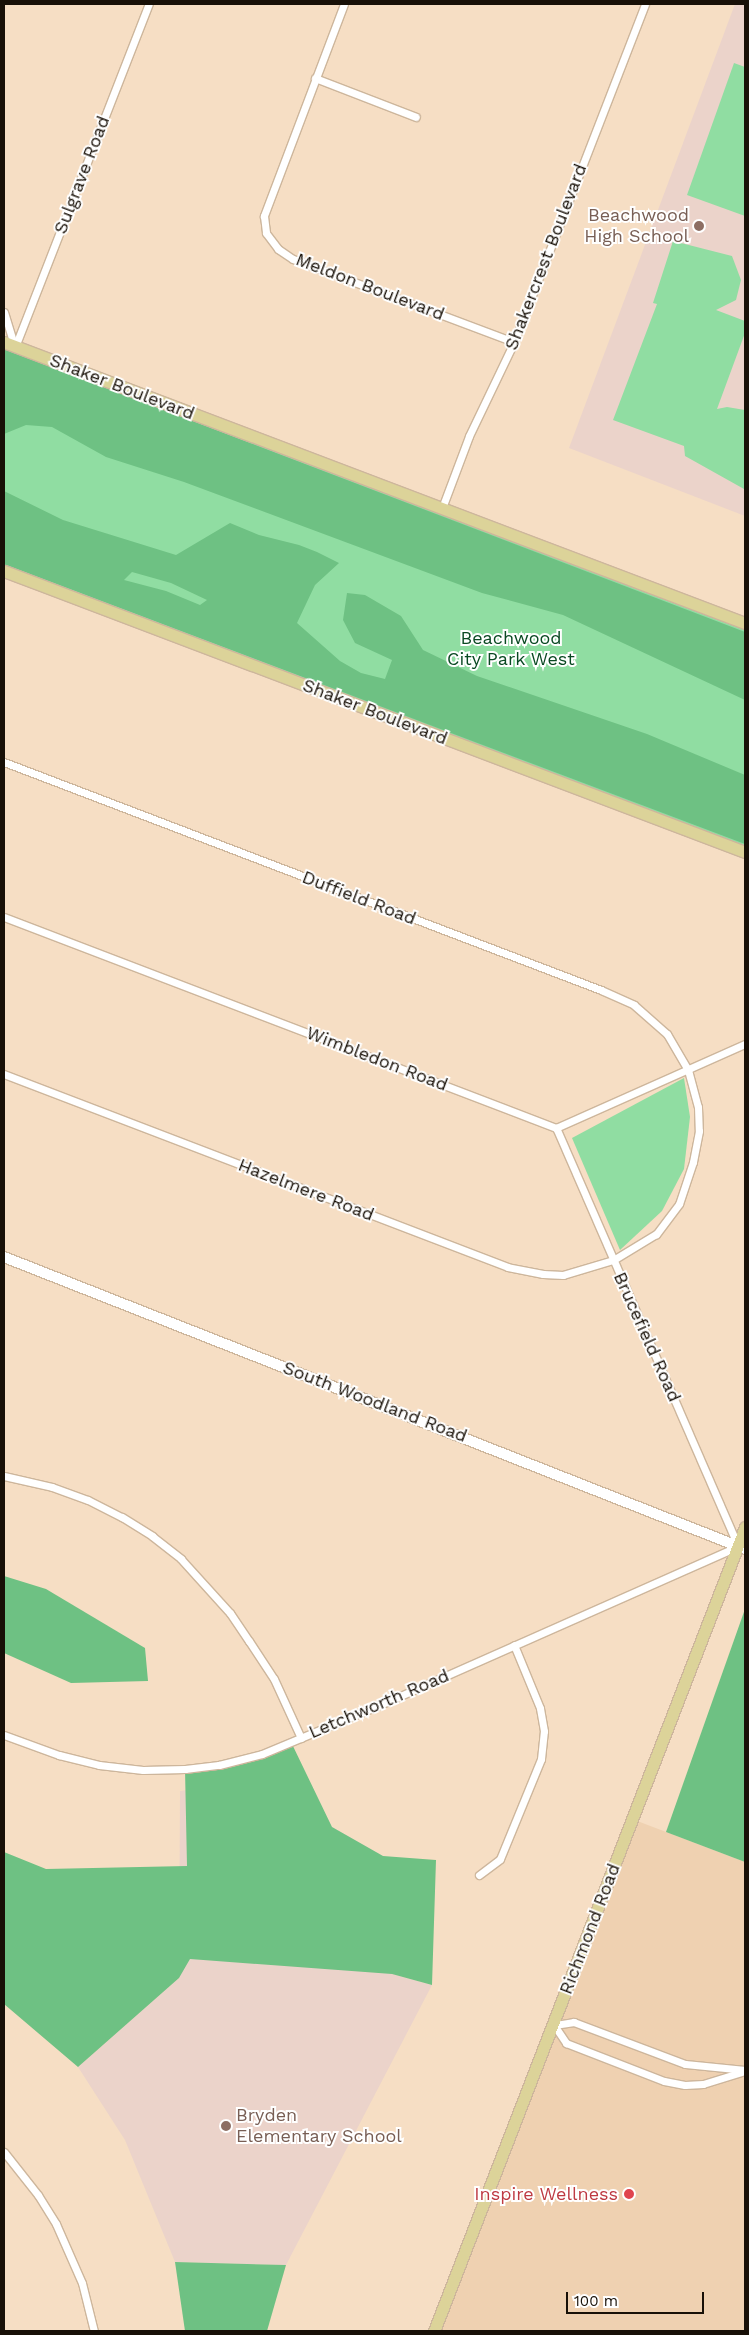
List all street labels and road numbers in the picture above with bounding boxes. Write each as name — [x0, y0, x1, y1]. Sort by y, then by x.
street label: Sulgrave Road — [50, 113, 114, 237]
street label: Shakercrest Boulevard — [500, 161, 592, 353]
street label: Meldon Boulevard — [293, 249, 447, 325]
street label: Shaker Boulevard — [46, 349, 198, 425]
street label: Shaker Boulevard — [299, 674, 451, 750]
street label: Duffield Road — [299, 866, 419, 930]
street label: Wimbledon Road — [303, 1022, 451, 1096]
street label: Hazelmere Road — [235, 1154, 377, 1226]
street label: Brucefield Road — [609, 1269, 685, 1405]
street label: South Woodland Road — [280, 1357, 470, 1447]
street label: Letchworth Road — [306, 1665, 452, 1743]
street label: Richmond Road — [555, 1861, 625, 1997]

